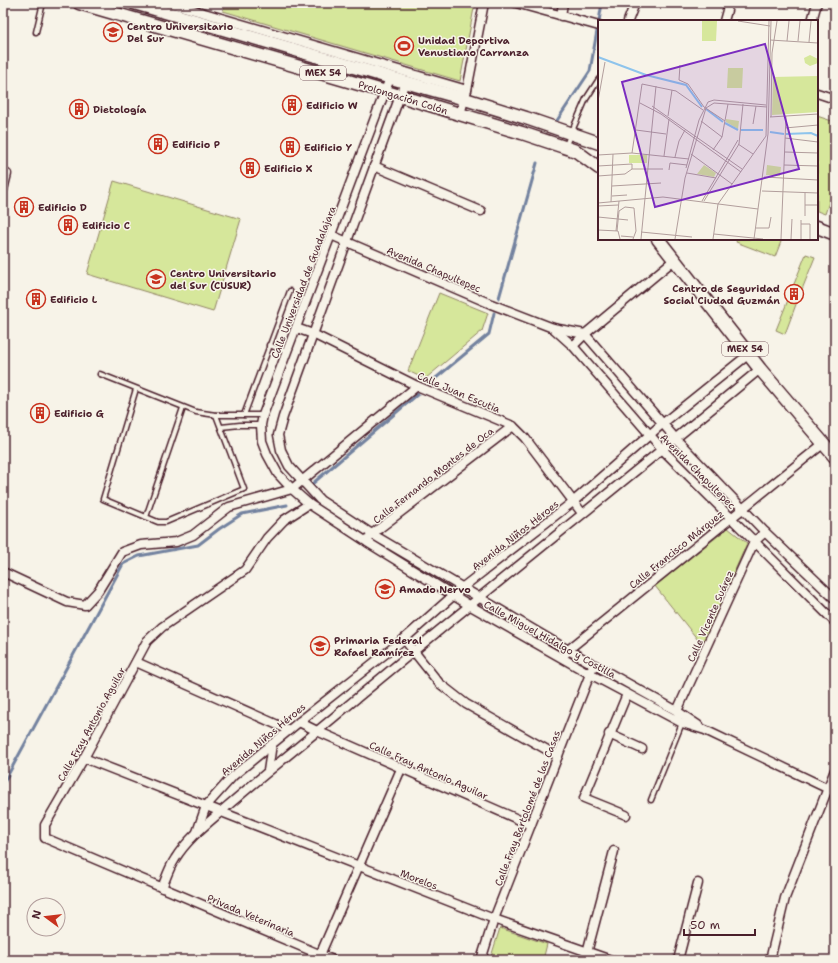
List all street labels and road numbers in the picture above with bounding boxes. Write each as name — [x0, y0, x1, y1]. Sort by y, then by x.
road number: MEX 54 — [300, 66, 346, 80]
street label: Prolongación Colón — [356, 78, 449, 117]
street label: Calle Universidad de Guadalajara — [268, 203, 339, 360]
street label: Avenida Chapultepec — [385, 244, 483, 295]
road number: MEX 54 — [722, 342, 768, 356]
street label: Calle Juan Escutia — [415, 369, 503, 416]
street label: Calle Fernando Montes de Oca — [370, 424, 497, 526]
street label: Avenida Chapultepec — [657, 431, 738, 512]
street label: Avenida Niños Héroes — [469, 497, 561, 573]
street label: Calle Francisco Márquez — [626, 507, 726, 592]
street label: Calle Vicente Suárez — [684, 568, 737, 664]
street label: Calle Miguel Hidalgo y Costilla — [482, 598, 619, 682]
street label: Calle Fray Antonio Aguilar — [55, 665, 128, 784]
street label: Avenida Niños Héroes — [218, 700, 308, 779]
street label: Calle Fray Bartolomé de las Casas — [492, 729, 563, 888]
street label: Calle Fray Antonio Aguilar — [367, 738, 490, 803]
street label: Morelos — [398, 866, 439, 893]
street label: Privada Veterinaria — [205, 891, 297, 940]

